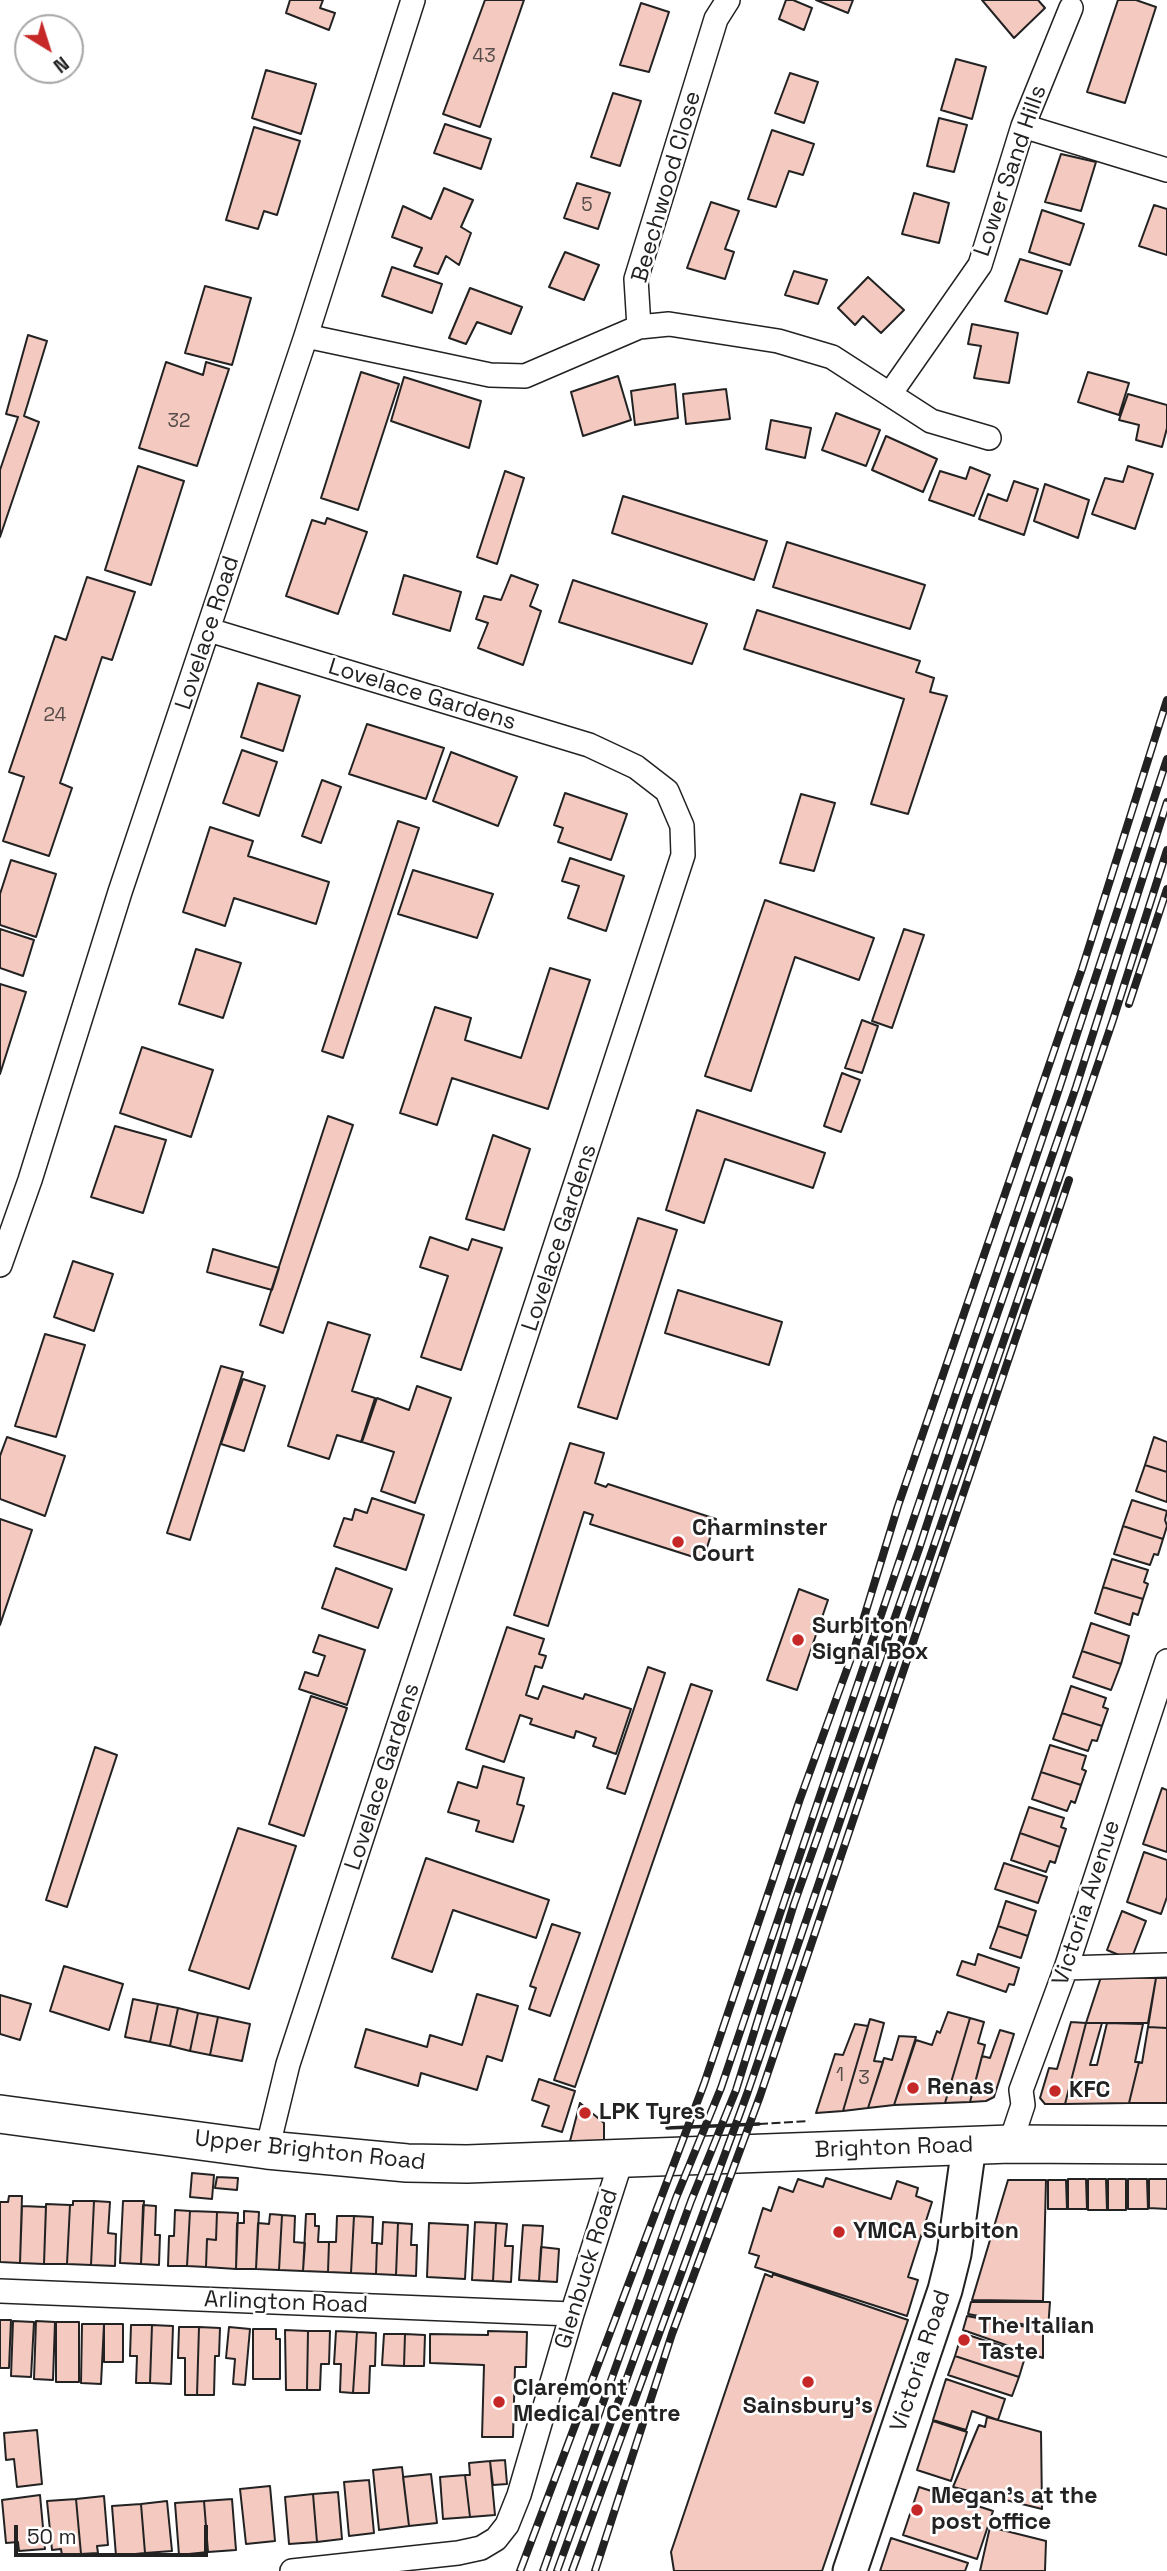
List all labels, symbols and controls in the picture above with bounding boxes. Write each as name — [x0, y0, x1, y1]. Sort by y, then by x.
north arrow — [14, 14, 84, 84]
house number: 43 — [472, 46, 496, 68]
text: N — [48, 51, 74, 78]
street label: Lower Sand Hills — [969, 82, 1053, 260]
street label: Beechwood Close — [626, 88, 708, 286]
house number: 5 — [581, 195, 593, 217]
house number: 32 — [168, 411, 190, 433]
street label: Lovelace Road — [170, 553, 246, 713]
street label: Lovelace Gardens — [325, 653, 519, 737]
house number: 24 — [44, 705, 66, 727]
street label: Lovelace Gardens — [517, 1141, 603, 1335]
place label: Charminster Court — [692, 1515, 828, 1569]
marker: Charminster Court — [670, 1534, 686, 1550]
place label: Surbiton Signal Box — [812, 1613, 928, 1667]
marker: Surbiton Signal Box — [790, 1632, 806, 1648]
street label: Lovelace Gardens — [340, 1680, 426, 1874]
street label: Victoria Avenue — [1047, 1817, 1127, 1989]
house number: 1 — [836, 2065, 844, 2087]
house number: 3 — [858, 2068, 870, 2090]
place label: Renas — [927, 2074, 994, 2102]
place label: KFC — [1069, 2077, 1110, 2105]
marker: Renas — [905, 2080, 921, 2096]
marker: KFC — [1047, 2083, 1063, 2099]
place label: LPK Tyres — [599, 2099, 706, 2127]
marker: LPK Tyres — [577, 2105, 593, 2121]
street label: Upper Brighton Road — [193, 2125, 427, 2177]
street label: Brighton Road — [814, 2131, 974, 2165]
street label: Glenbuck Road — [550, 2186, 624, 2352]
place label: YMCA Surbiton — [853, 2218, 1019, 2246]
marker: YMCA Surbiton — [831, 2224, 847, 2240]
street label: Arlington Road — [203, 2286, 369, 2320]
street label: Victoria Road — [885, 2287, 957, 2435]
place label: The Italian Taste — [978, 2313, 1094, 2367]
marker: The Italian Taste — [956, 2332, 972, 2348]
marker: Sainsbury's — [800, 2374, 816, 2390]
place label: Claremont Medical Centre — [513, 2375, 680, 2429]
place label: Sainsbury's — [743, 2393, 873, 2421]
marker: Claremont Medical Centre — [491, 2394, 507, 2410]
place label: Megan's at the post office — [931, 2483, 1097, 2537]
marker: Megan's at the post office — [909, 2502, 925, 2518]
scale bar — [18, 2512, 212, 2556]
text: 50 m — [27, 2523, 77, 2550]

